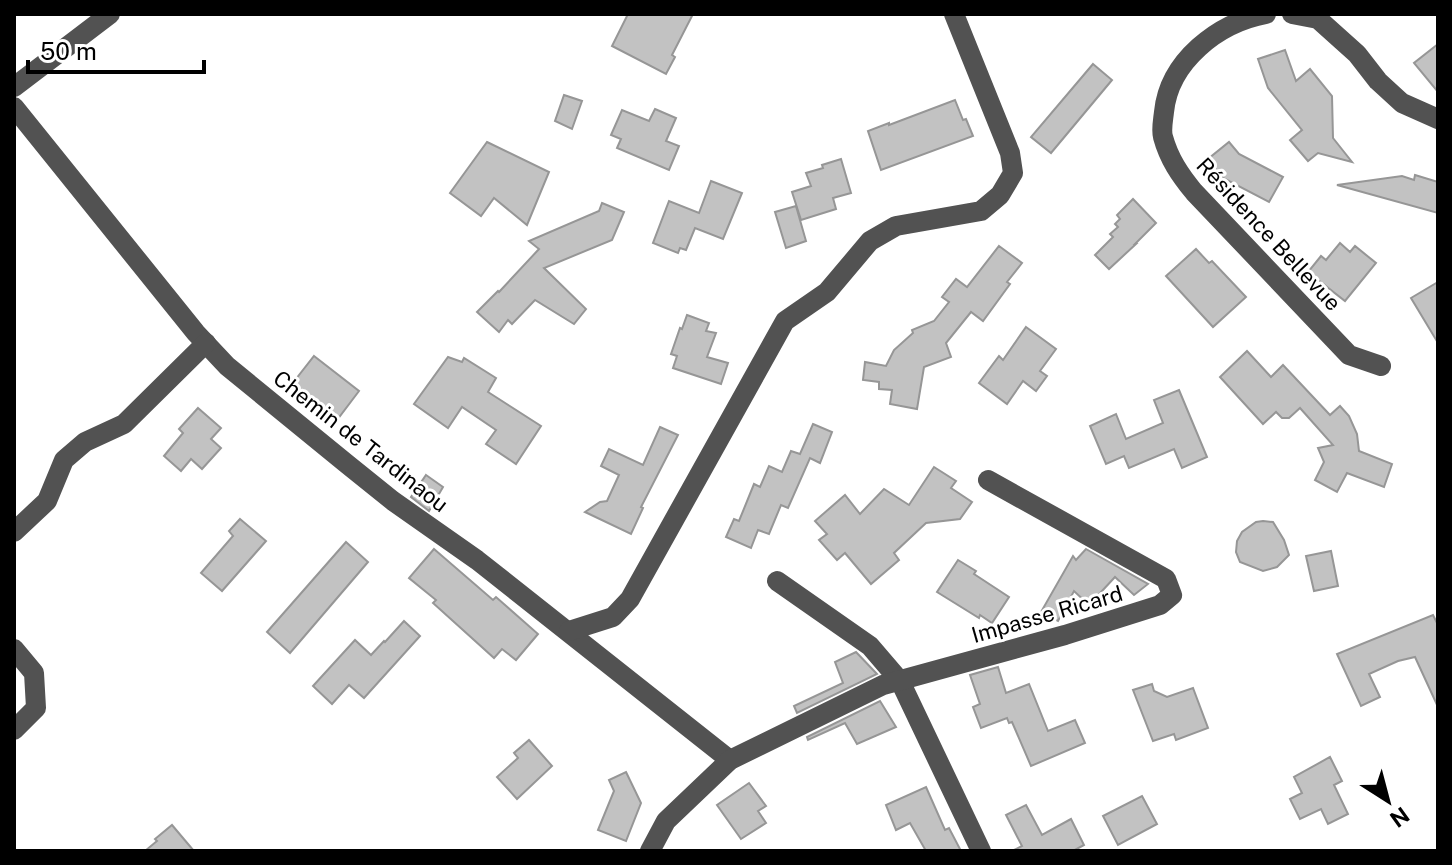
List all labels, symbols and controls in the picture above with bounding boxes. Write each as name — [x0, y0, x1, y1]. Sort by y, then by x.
scale bar — [28, 24, 204, 74]
text: 50 m — [40, 37, 97, 65]
street label: Résidence Bellevue — [1191, 152, 1347, 316]
street label: Chemin de Tardinaou — [268, 365, 454, 517]
street label: Impasse Ricard — [968, 580, 1126, 648]
north arrow — [1348, 761, 1428, 841]
text: N — [1385, 802, 1414, 833]

